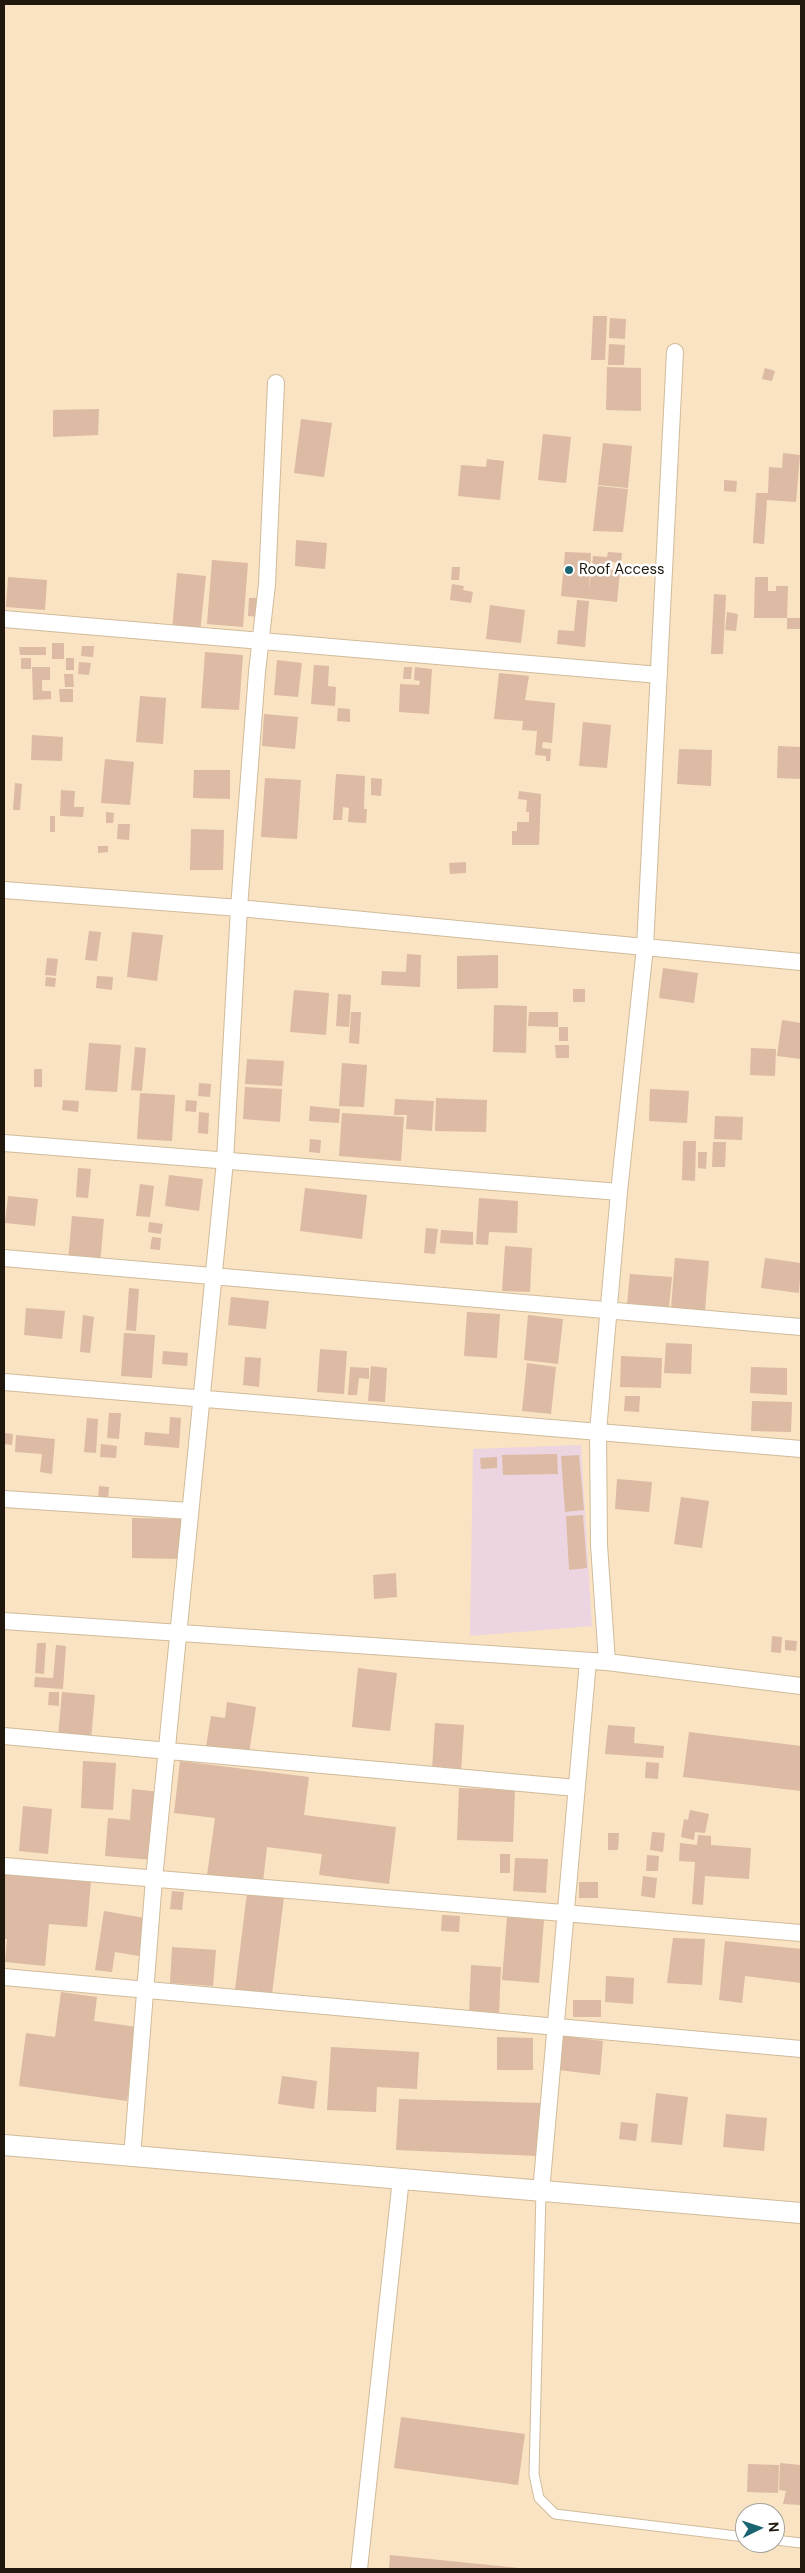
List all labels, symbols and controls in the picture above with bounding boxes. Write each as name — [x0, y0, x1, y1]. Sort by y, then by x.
place label: Roof Access — [579, 561, 665, 579]
marker: Roof Access — [563, 564, 575, 576]
north arrow — [735, 2503, 785, 2553]
text: N — [765, 2521, 783, 2533]

